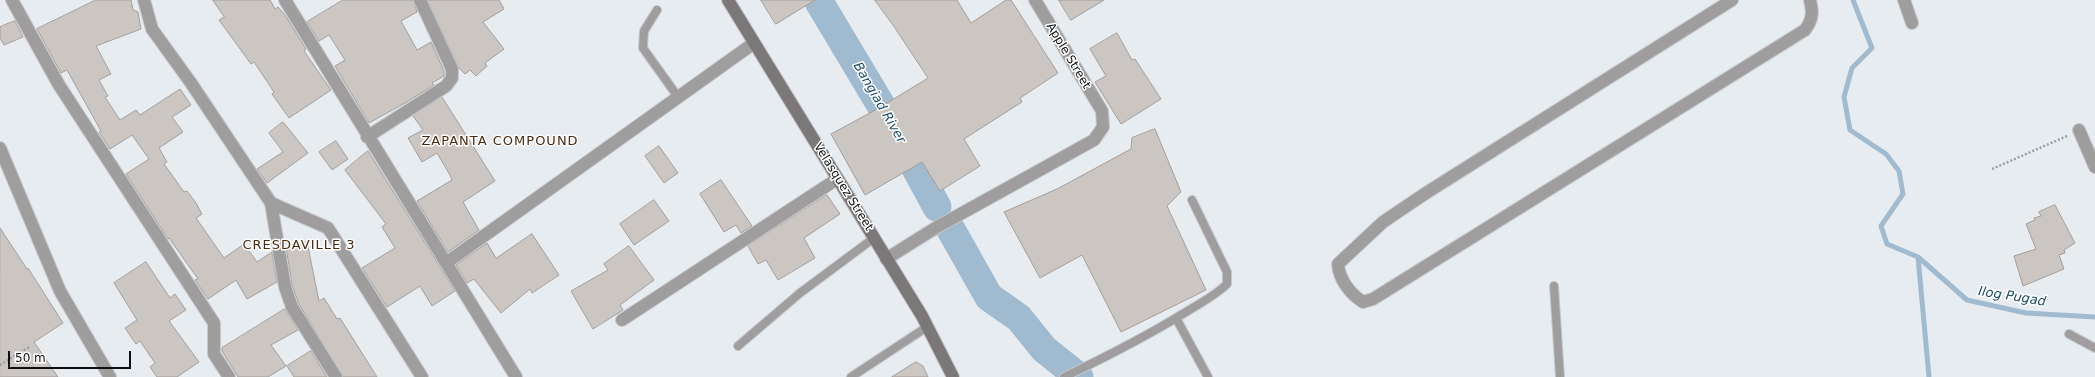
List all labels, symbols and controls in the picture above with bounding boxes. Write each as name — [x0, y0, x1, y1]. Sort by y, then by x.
street label: Apple Street — [1043, 20, 1093, 92]
water label: Bangiad River — [849, 60, 909, 146]
district label: ZAPANTA COMPOUND — [421, 134, 579, 150]
street label: Velasquez Street — [810, 140, 876, 234]
district label: CRESDAVILLE 3 — [242, 238, 356, 254]
water label: Ilog Pugad — [1977, 284, 2047, 310]
scale bar — [10, 343, 133, 369]
text: 50 m — [15, 351, 46, 365]

